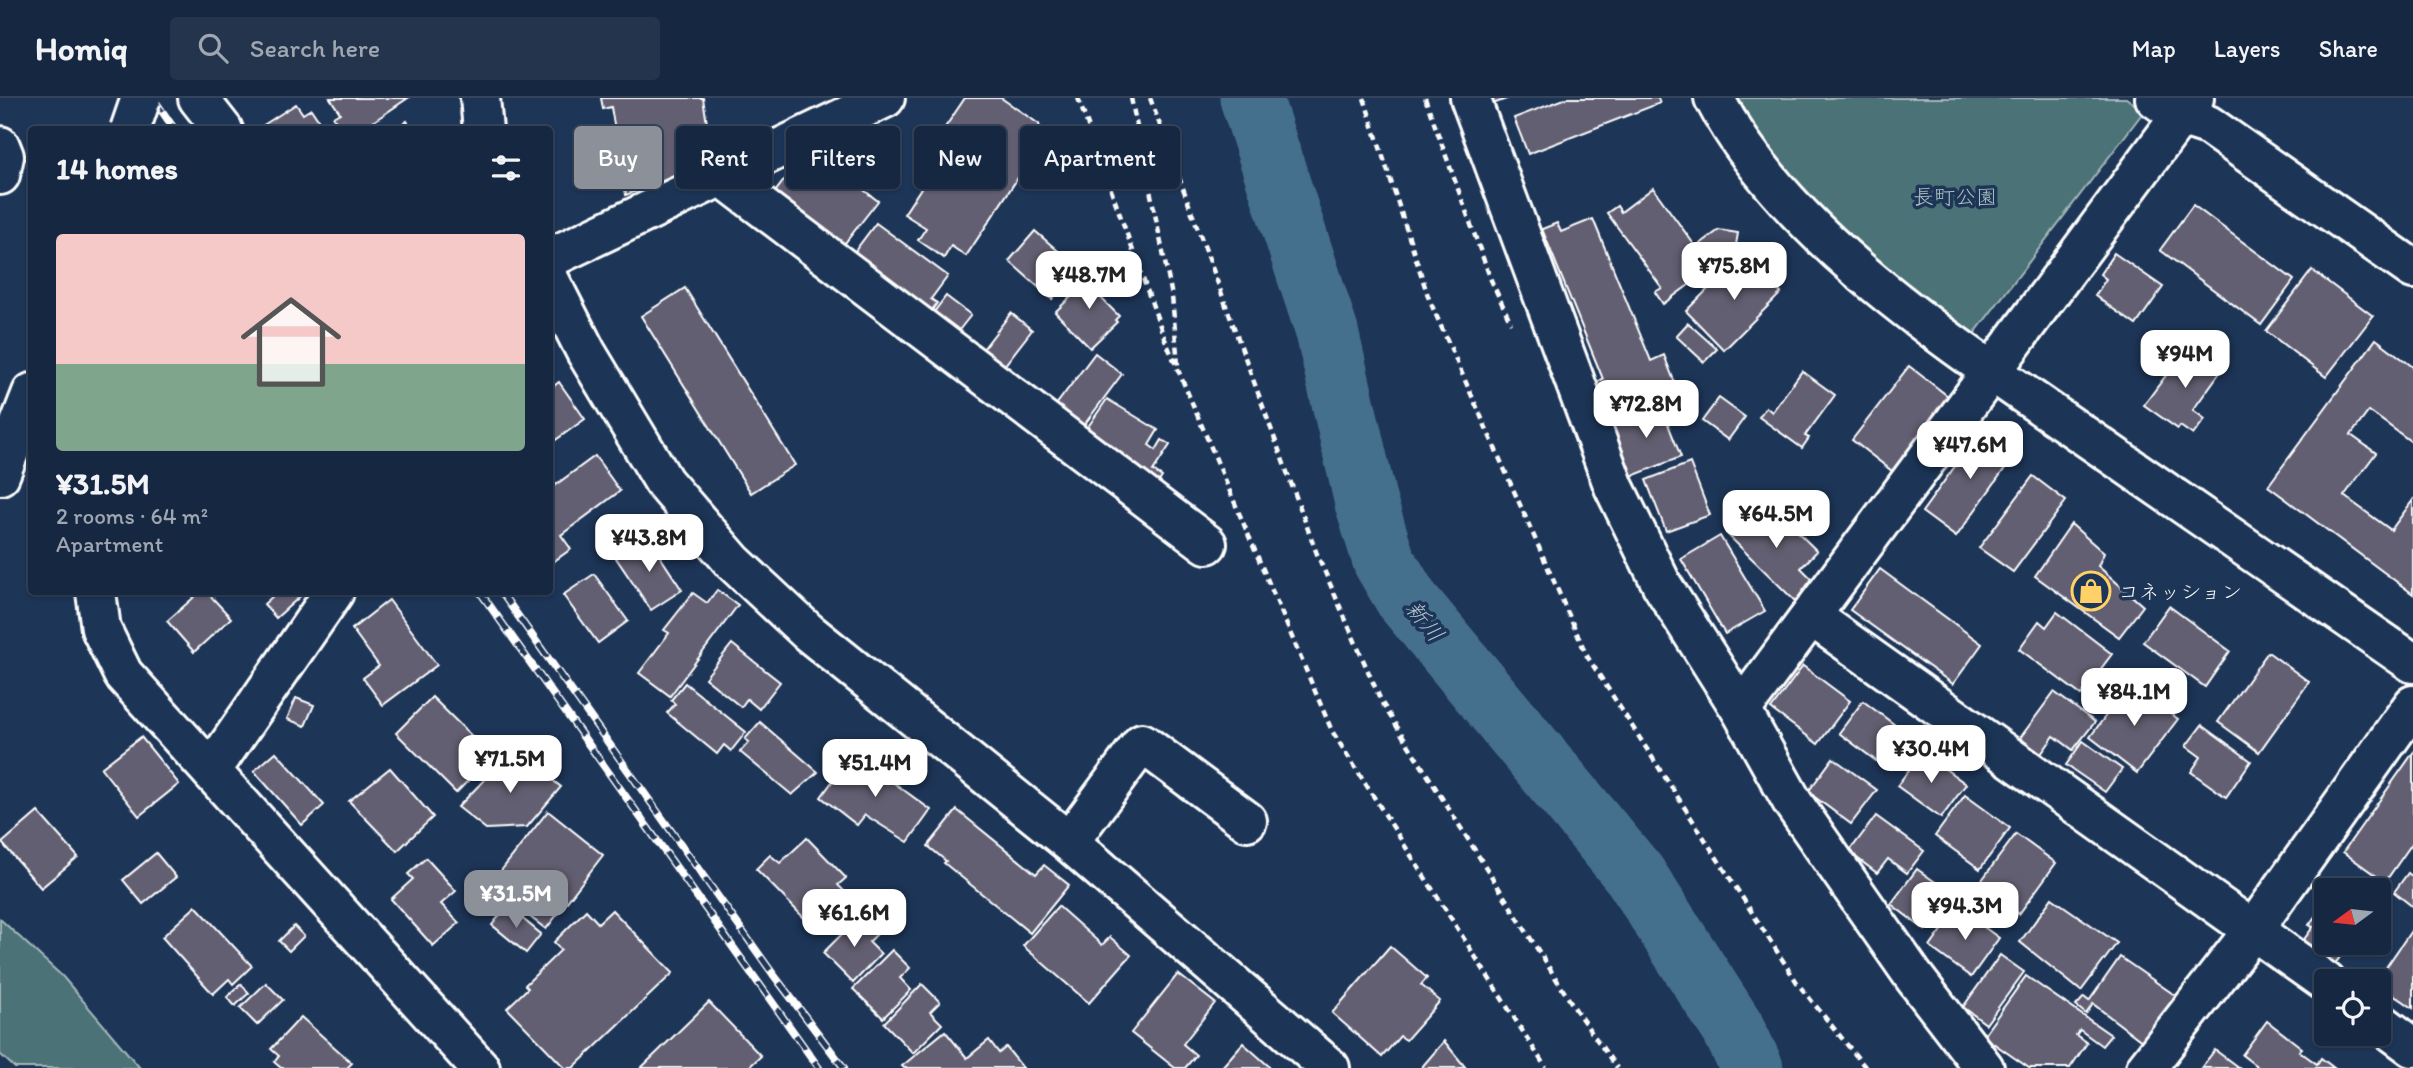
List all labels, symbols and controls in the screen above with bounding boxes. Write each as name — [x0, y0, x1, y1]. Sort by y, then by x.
search box — [170, 17, 660, 80]
text: Homiq — [35, 29, 128, 68]
icon: search — [194, 29, 232, 67]
text: Search here — [250, 32, 380, 64]
text: Map — [2132, 34, 2176, 63]
text: Layers — [2214, 34, 2281, 63]
text: Share — [2319, 34, 2378, 63]
chip: Buy — [574, 126, 662, 189]
chip: Rent — [676, 126, 772, 189]
chip: Filters — [786, 126, 900, 189]
chip: New — [914, 126, 1006, 189]
chip: Apartment — [1020, 126, 1180, 189]
icon: filters — [487, 149, 525, 187]
text: 14 homes — [56, 150, 178, 187]
park label: 長町公園 — [1913, 184, 1997, 209]
pin: ¥75.8M — [1677, 242, 1791, 302]
text: ¥75.8M — [1698, 251, 1770, 279]
pin: ¥48.7M — [1032, 252, 1146, 311]
text: ¥48.7M — [1052, 260, 1126, 288]
icon: home — [228, 279, 354, 405]
pin: ¥94M — [2144, 330, 2226, 390]
text: ¥94M — [2157, 339, 2213, 367]
pin: ¥72.8M — [1589, 380, 1703, 440]
text: ¥72.8M — [1610, 389, 1682, 417]
pin: ¥47.6M — [1913, 422, 2027, 481]
text: ¥47.6M — [1933, 430, 2007, 458]
text: ¥31.5M — [56, 465, 150, 502]
pin: ¥64.5M — [1719, 490, 1833, 550]
text: ¥64.5M — [1739, 499, 1813, 527]
text: 2 rooms · 64 m² — [56, 502, 208, 530]
pin: ¥43.8M — [592, 514, 706, 574]
text: ¥43.8M — [611, 523, 687, 551]
text: Apartment — [56, 530, 163, 558]
shop icon: コネッション — [2070, 570, 2112, 612]
place label: コネッション — [2118, 579, 2242, 604]
water label: 新川 — [1400, 594, 1450, 648]
pin: ¥84.1M — [2077, 668, 2191, 728]
text: ¥84.1M — [2097, 677, 2171, 705]
pin: ¥30.4M — [1874, 726, 1988, 785]
text: ¥30.4M — [1892, 734, 1970, 762]
pin: ¥71.5M — [453, 736, 567, 795]
pin: ¥51.4M — [818, 740, 932, 799]
text: ¥71.5M — [475, 744, 545, 772]
text: ¥51.4M — [838, 748, 912, 776]
pin: ¥31.5M — [459, 870, 573, 930]
north arrow — [2314, 878, 2390, 956]
map controls — [2314, 878, 2391, 1046]
text: ¥31.5M — [480, 879, 552, 907]
pin: ¥94.3M — [1908, 882, 2022, 942]
pin: ¥61.6M — [797, 890, 911, 949]
text: ¥94.3M — [1927, 891, 2003, 919]
text: ¥61.6M — [818, 898, 890, 926]
button: locate — [2314, 969, 2391, 1046]

